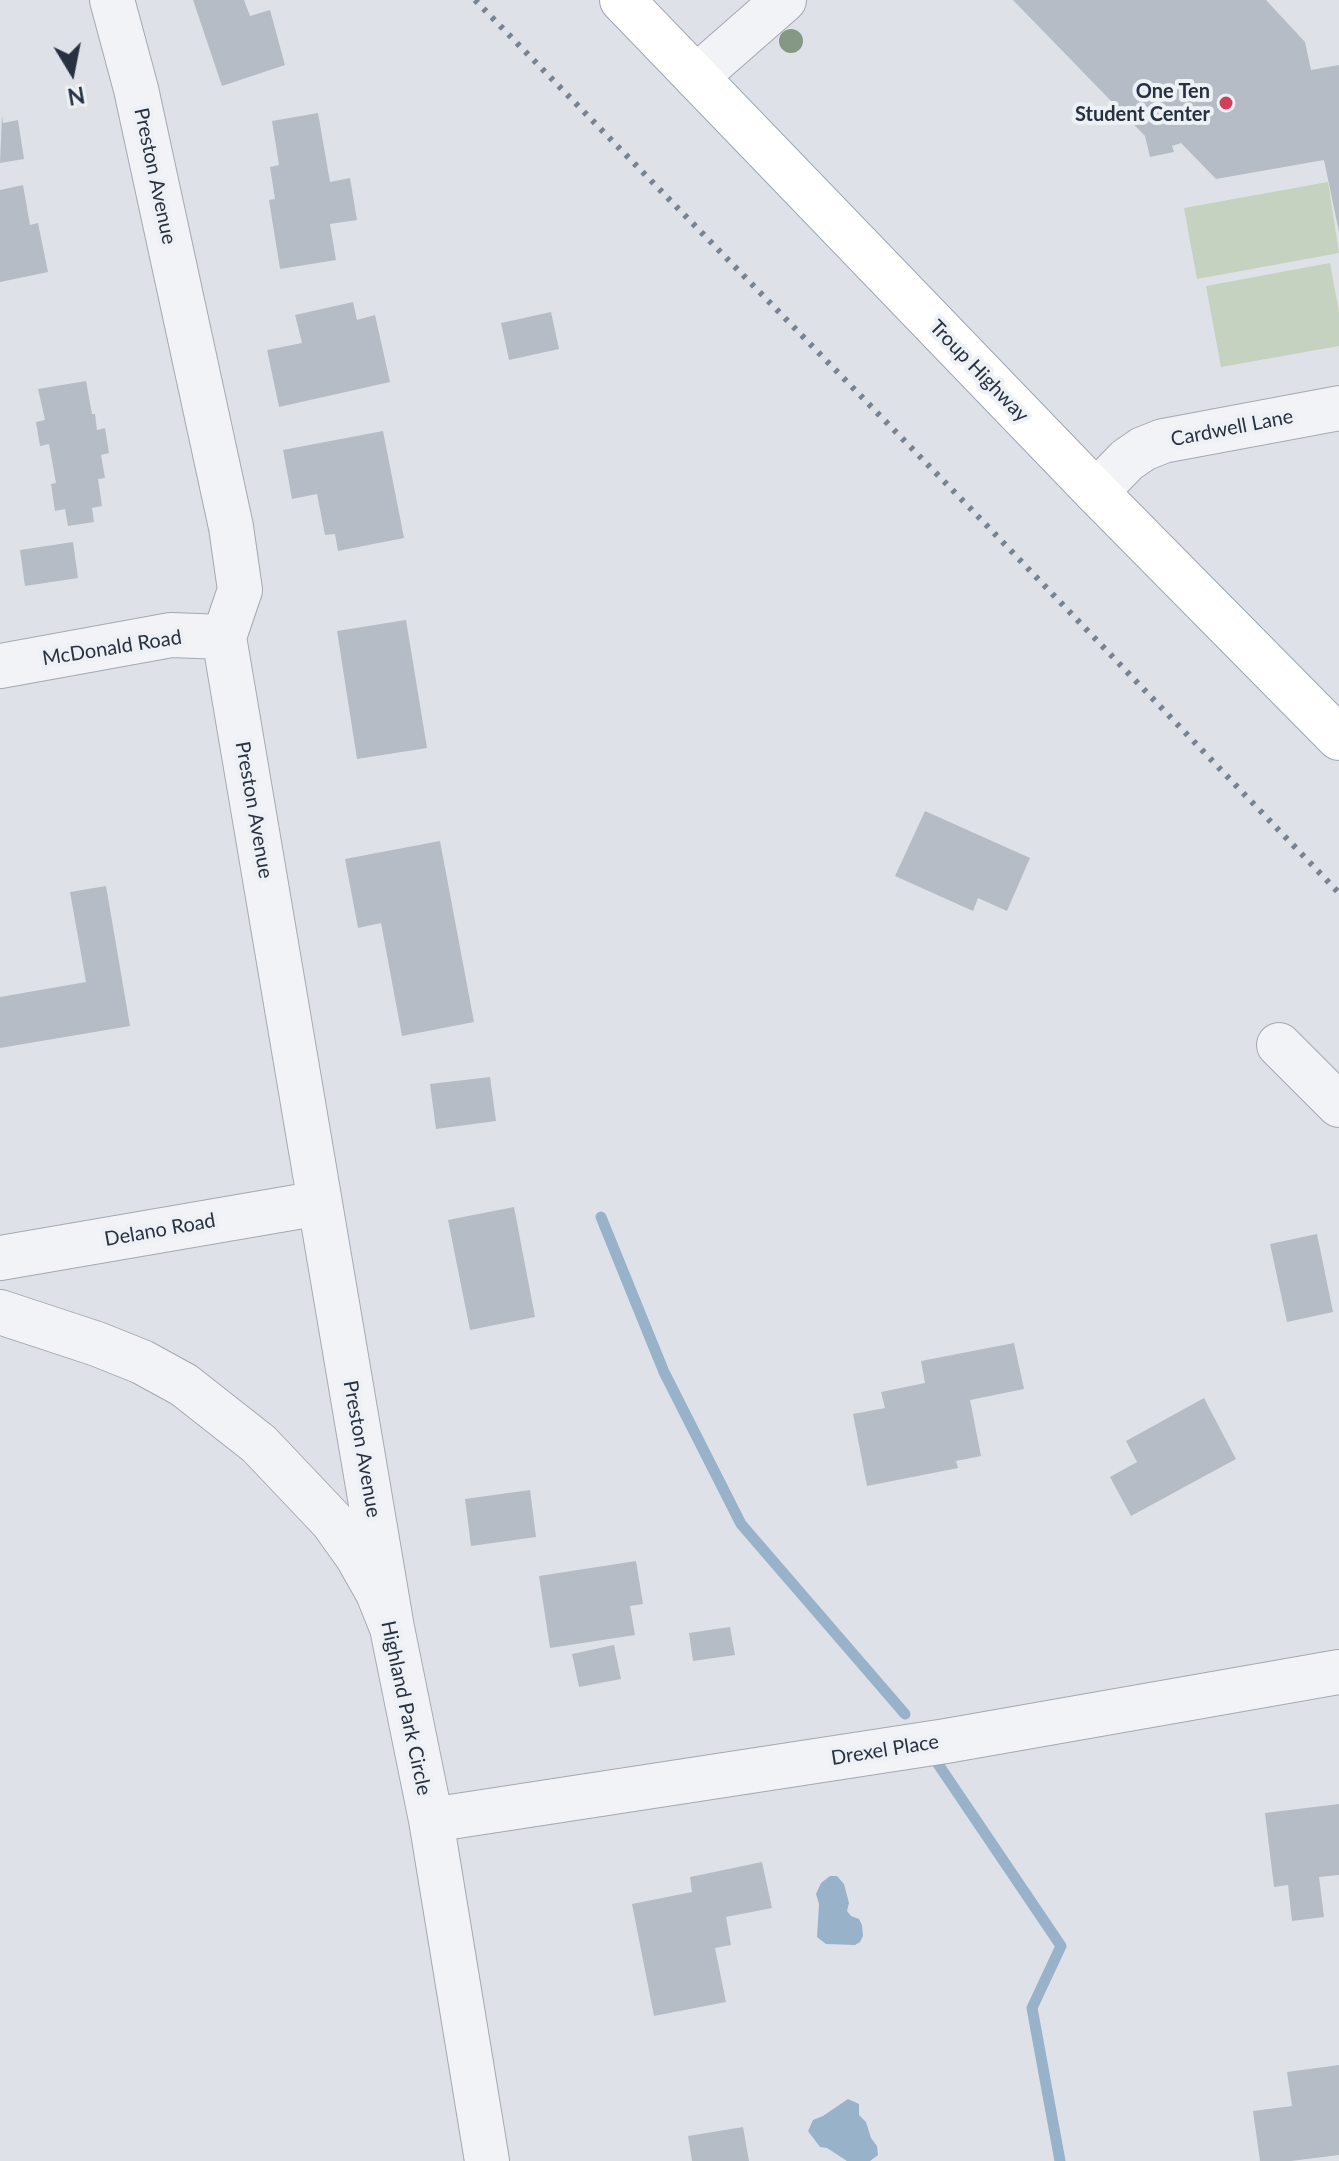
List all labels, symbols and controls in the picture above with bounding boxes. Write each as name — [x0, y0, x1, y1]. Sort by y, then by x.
north arrow — [32, 32, 112, 112]
place label: One Ten Student Center — [1075, 80, 1210, 127]
text: N — [66, 81, 87, 111]
marker: One Ten Student Center — [1217, 94, 1235, 112]
street label: Preston Avenue — [129, 106, 181, 246]
street label: Troup Highway — [924, 315, 1034, 427]
street label: Cardwell Lane — [1169, 404, 1295, 452]
street label: McDonald Road — [41, 625, 183, 671]
street label: Preston Avenue — [230, 740, 278, 880]
street label: Delano Road — [103, 1208, 217, 1252]
street label: Preston Avenue — [338, 1379, 386, 1519]
street label: Highland Park Circle — [376, 1619, 436, 1797]
street label: Drexel Place — [829, 1730, 941, 1770]

